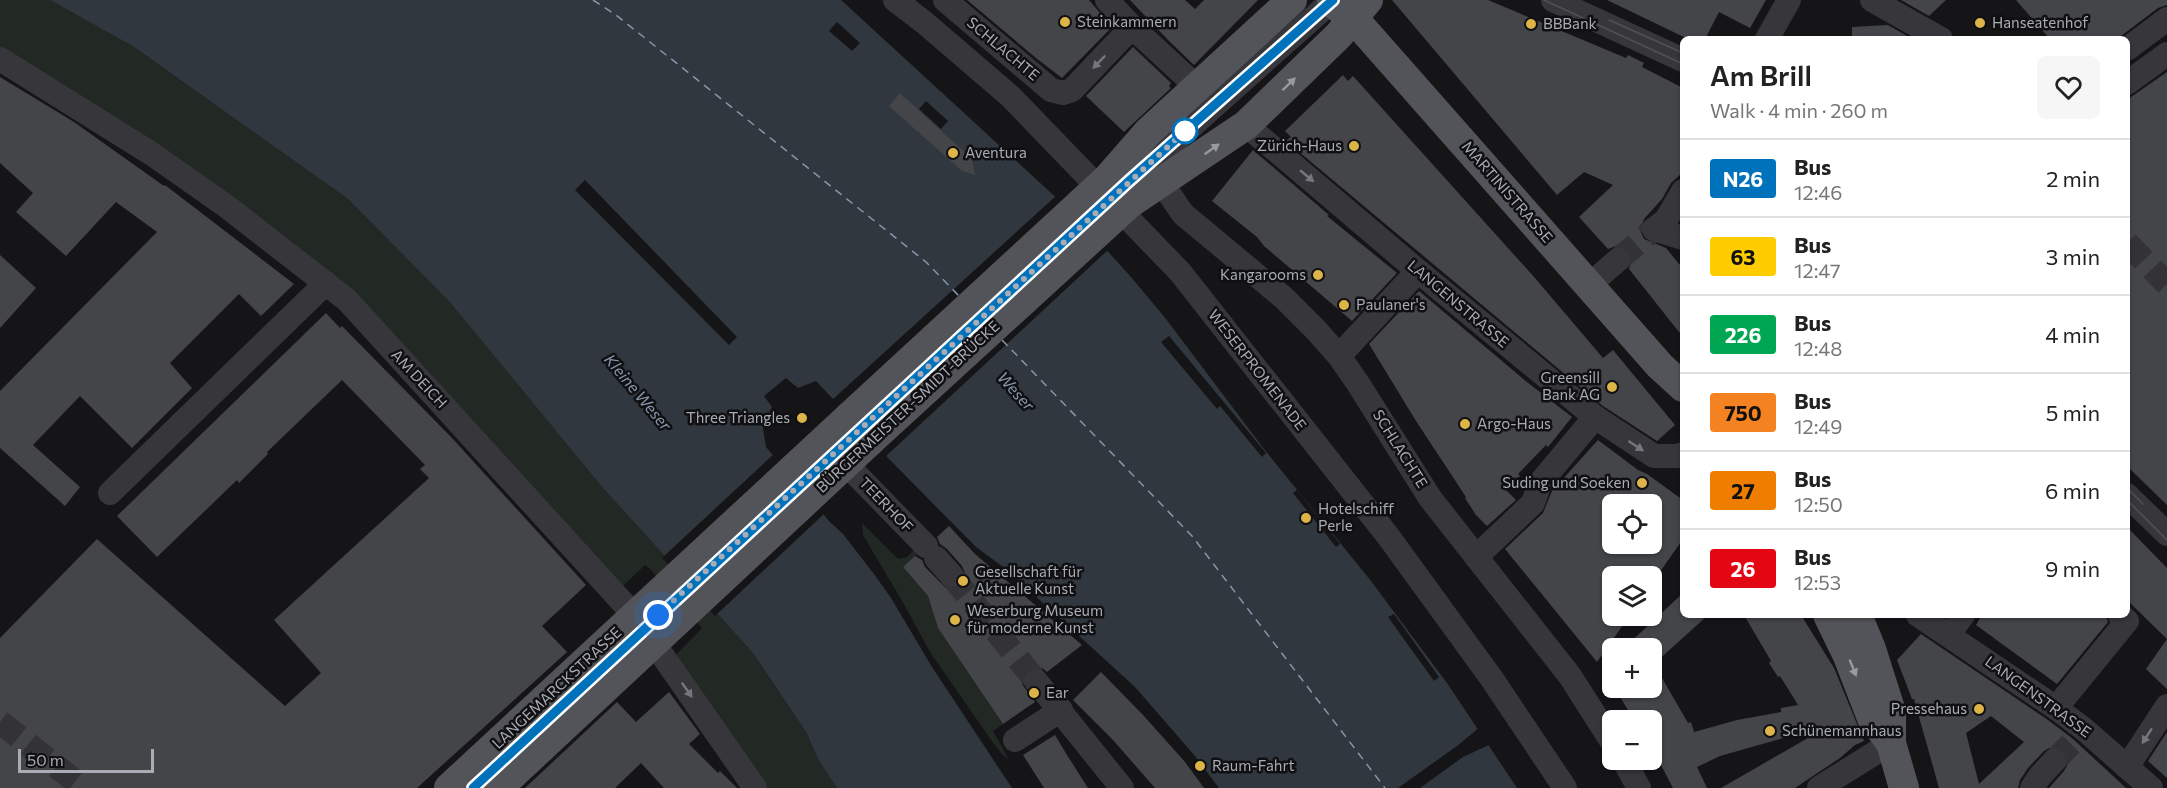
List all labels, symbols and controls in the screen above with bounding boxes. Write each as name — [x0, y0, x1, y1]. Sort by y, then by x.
place label: Steinkammern — [1077, 12, 1177, 30]
street label: SCHLACHTE — [964, 13, 1044, 84]
place label: Hanseatenhof — [1992, 13, 2088, 31]
place label: BBBank — [1543, 14, 1597, 32]
marker: Steinkammern — [1058, 15, 1072, 29]
marker: Hanseatenhof — [1973, 16, 1987, 30]
marker: BBBank — [1524, 17, 1538, 31]
one-way arrow — [1092, 55, 1106, 70]
button: heart — [2037, 56, 2100, 119]
text: Am Brill — [1710, 58, 1812, 92]
one-way arrow — [1281, 77, 1296, 91]
text: Walk · 4 min · 260 m — [1710, 98, 1888, 122]
unlabelled marker — [1172, 118, 1198, 144]
place label: Zürich-Haus — [1257, 136, 1342, 154]
street label: MARTINISTRASSE — [1459, 137, 1557, 246]
marker: Zürich-Haus — [1347, 139, 1361, 153]
place label: Aventura — [965, 143, 1027, 161]
one-way arrow — [1203, 143, 1219, 155]
marker: Aventura — [946, 146, 960, 160]
text: Bus — [1794, 153, 1831, 180]
text: 2 min — [2046, 165, 2100, 192]
text: N26 — [1723, 166, 1763, 191]
one-way arrow — [1299, 169, 1314, 182]
text: 12:46 — [1794, 180, 1843, 204]
text: Bus — [1794, 231, 1831, 258]
text: 3 min — [2046, 243, 2100, 270]
text: 63 — [1730, 244, 1756, 269]
street label: LANGENSTRASSE — [1404, 256, 1513, 351]
text: 12:47 — [1794, 258, 1841, 282]
place label: Kangarooms — [1220, 265, 1306, 283]
marker: Kangarooms — [1311, 268, 1325, 282]
place label: Paulaner's — [1356, 295, 1426, 313]
marker: Paulaner's — [1337, 298, 1351, 312]
street label: WESERPROMENADE — [1205, 306, 1311, 433]
text: Bus — [1794, 309, 1831, 336]
street label: BÜRGERMEISTER-SMIDT-BRÜCKE — [812, 316, 1003, 496]
text: 4 min — [2045, 321, 2100, 348]
text: 226 — [1725, 322, 1761, 347]
text: 12:48 — [1794, 336, 1843, 360]
street label: AM DEICH — [388, 345, 451, 411]
water label: Kleine Weser — [601, 350, 676, 434]
water label: Weser — [994, 367, 1039, 415]
place label: Greensill Bank AG — [1541, 368, 1600, 403]
marker: Greensill Bank AG — [1605, 380, 1619, 394]
text: Bus — [1794, 387, 1831, 414]
text: 5 min — [2046, 399, 2100, 426]
text: 750 — [1724, 400, 1762, 425]
street label: SCHLACHTE — [1370, 406, 1432, 491]
place label: Three Triangles — [686, 408, 790, 426]
marker: Three Triangles — [795, 411, 809, 425]
place label: Argo-Haus — [1477, 414, 1551, 432]
text: 12:49 — [1794, 414, 1843, 438]
marker: Argo-Haus — [1458, 417, 1472, 431]
one-way arrow — [1628, 440, 1644, 451]
text: Bus — [1794, 465, 1831, 492]
street label: TEERHOF — [856, 473, 917, 536]
place label: Suding und Soeken — [1502, 473, 1630, 491]
marker: Suding und Soeken — [1635, 476, 1649, 490]
text: 6 min — [2045, 477, 2100, 504]
text: 27 — [1731, 478, 1755, 503]
text: 12:50 — [1794, 492, 1843, 516]
map controls — [1602, 494, 1662, 770]
button: locate — [1602, 494, 1662, 554]
place label: Hotelschiff Perle — [1318, 499, 1395, 534]
marker: Hotelschiff Perle — [1299, 511, 1313, 525]
text: Bus — [1794, 543, 1831, 570]
text: 9 min — [2045, 555, 2100, 582]
text: 26 — [1731, 556, 1755, 581]
place label: Gesellschaft für Aktuelle Kunst — [975, 562, 1082, 597]
button: layers — [1602, 566, 1662, 626]
text: 12:53 — [1794, 570, 1841, 594]
marker: Gesellschaft für Aktuelle Kunst — [956, 574, 970, 588]
your location — [643, 600, 673, 630]
place label: Weserburg Museum für moderne Kunst — [967, 601, 1103, 636]
marker: Weserburg Museum für moderne Kunst — [948, 613, 962, 627]
street label: LANGEMARCKSTRASSE — [488, 623, 625, 752]
button: + — [1602, 638, 1662, 698]
street label: LANGENSTRASSE — [1982, 652, 2095, 741]
one-way arrow — [1849, 659, 1858, 677]
one-way arrow — [681, 682, 692, 698]
place label: Ear — [1046, 683, 1069, 701]
marker: Ear — [1027, 686, 1041, 700]
place label: Pressehaus — [1891, 699, 1967, 717]
marker: Pressehaus — [1972, 702, 1986, 716]
button: − — [1602, 710, 1662, 770]
place label: Schünemannhaus — [1782, 721, 1902, 739]
marker: Schünemannhaus — [1763, 724, 1777, 738]
one-way arrow — [2142, 728, 2153, 744]
scale bar — [18, 746, 154, 774]
text: 50 m — [27, 750, 64, 769]
place label: Raum-Fahrt — [1212, 756, 1295, 774]
marker: Raum-Fahrt — [1193, 759, 1207, 773]

